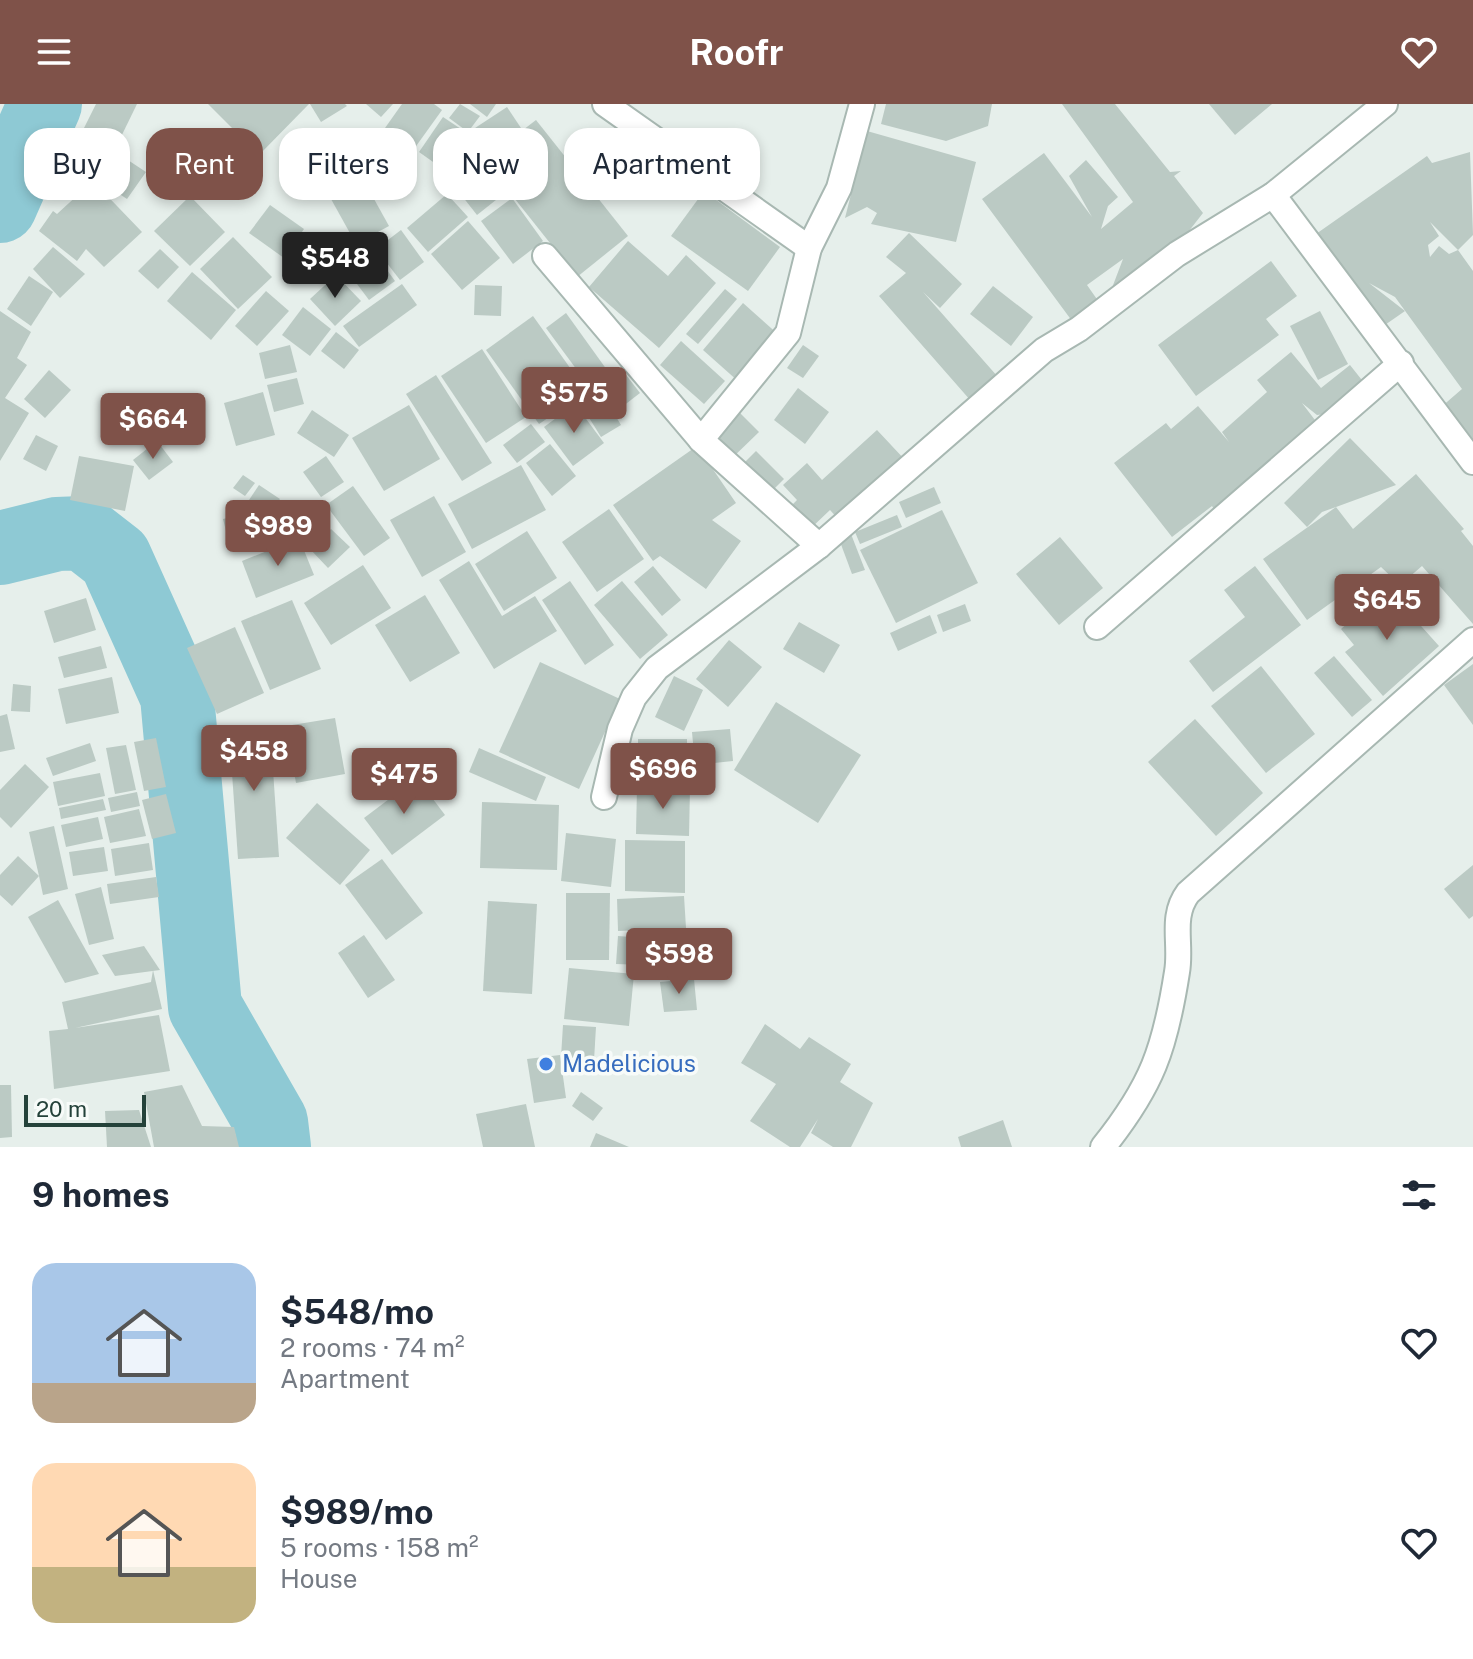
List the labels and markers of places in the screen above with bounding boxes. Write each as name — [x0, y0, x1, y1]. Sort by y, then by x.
pin: $548 — [288, 232, 382, 300]
pin: $575 — [527, 367, 621, 435]
pin: $664 — [106, 393, 200, 461]
pin: $989 — [231, 500, 325, 568]
pin: $645 — [1340, 574, 1434, 642]
pin: $458 — [207, 725, 301, 793]
pin: $696 — [616, 743, 710, 811]
pin: $475 — [357, 748, 451, 816]
pin: $598 — [632, 928, 726, 996]
place label: Madelicious — [562, 1049, 696, 1077]
marker: Madelicious — [537, 1055, 555, 1073]

